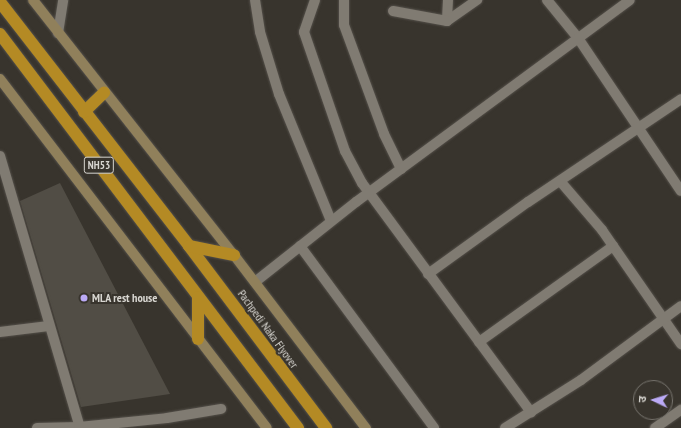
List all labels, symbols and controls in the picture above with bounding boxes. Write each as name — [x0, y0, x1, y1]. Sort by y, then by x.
road number: NH53 — [83, 156, 115, 174]
street label: Pachpedi Naka Flyover — [235, 287, 301, 371]
place label: MLA rest house — [92, 291, 158, 305]
marker: MLA rest house — [79, 293, 89, 303]
north arrow — [633, 380, 673, 420]
text: उ — [635, 396, 649, 403]

